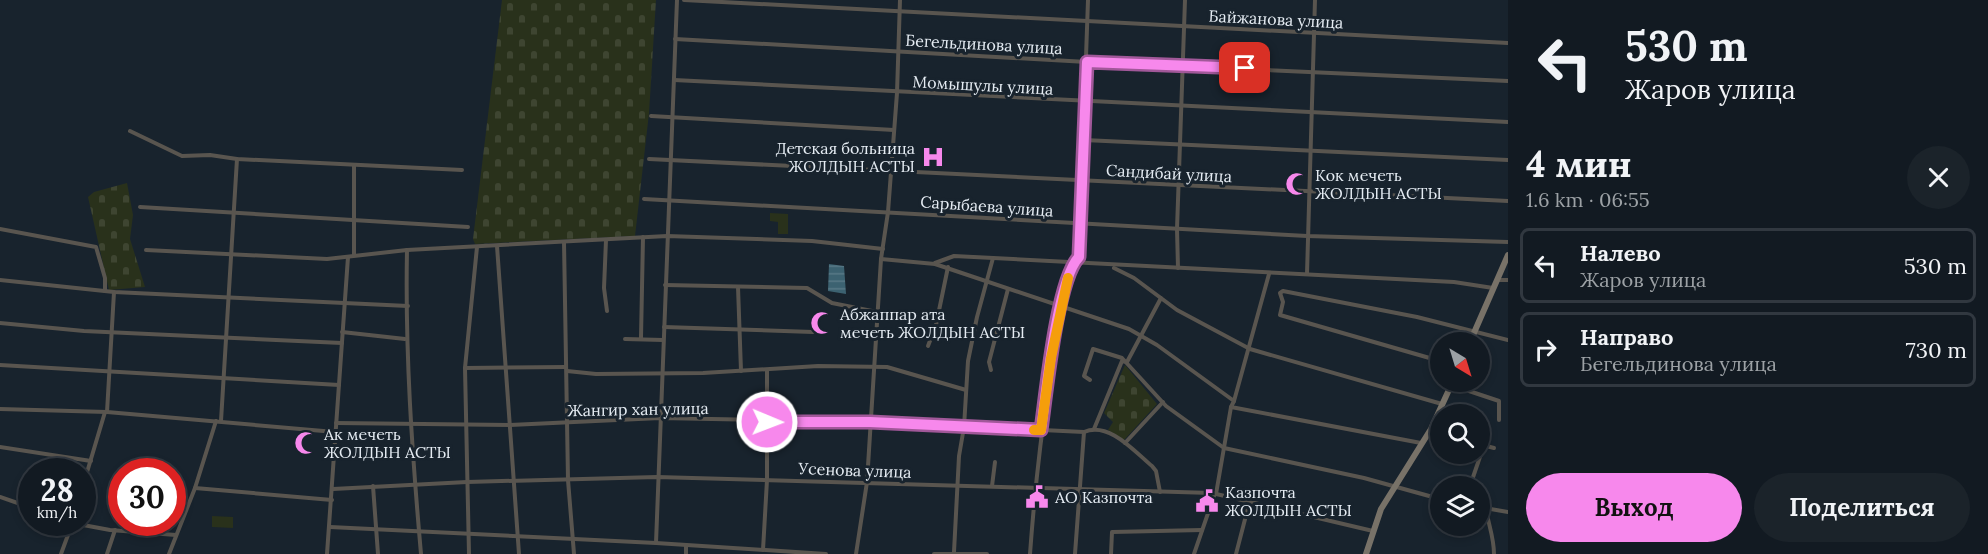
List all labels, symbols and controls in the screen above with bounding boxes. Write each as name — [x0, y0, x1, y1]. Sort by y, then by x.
street label: Байжанова улица — [1208, 5, 1344, 33]
text: 530 m — [1625, 19, 1748, 73]
icon: left — [1526, 24, 1604, 102]
street label: Бегельдинова улица — [905, 30, 1063, 58]
pin — [1219, 42, 1270, 93]
icon: arrive — [1228, 51, 1261, 84]
street label: Момышулы улица — [912, 71, 1054, 99]
text: Жаров улица — [1625, 72, 1796, 106]
place label: Детская больница ЖОЛДЫН АСТЫ — [775, 138, 915, 176]
text: 4 мин — [1526, 141, 1632, 187]
hospital icon: Детская больница ЖОЛДЫН АСТЫ — [920, 144, 946, 170]
button: close — [1907, 146, 1970, 209]
street label: Сандибай улица — [1106, 160, 1232, 186]
place label: Кок мечеть ЖОЛДЫН АСТЫ — [1315, 165, 1442, 203]
mosque icon: Кок мечеть ЖОЛДЫН АСТЫ — [1284, 171, 1310, 197]
text: 1.6 km · 06:55 — [1526, 187, 1650, 212]
street label: Сарыбаева улица — [920, 191, 1054, 221]
text: Налево — [1580, 239, 1661, 267]
icon: left — [1529, 249, 1562, 282]
text: 530 m — [1904, 252, 1967, 280]
text: Жаров улица — [1580, 267, 1706, 292]
place label: Абжаппар ата мечеть ЖОЛДЫН АСТЫ — [839, 304, 1025, 342]
mosque icon: Абжаппар ата мечеть ЖОЛДЫН АСТЫ — [809, 310, 835, 336]
text: Направо — [1580, 323, 1674, 351]
north arrow — [1430, 332, 1490, 392]
map controls — [1430, 332, 1490, 536]
icon: right — [1529, 333, 1562, 366]
text: 730 m — [1905, 336, 1967, 364]
text: Бегельдинова улица — [1580, 351, 1777, 376]
position arrow — [735, 390, 799, 454]
street label: Жангир хан улица — [567, 398, 709, 420]
button: search — [1430, 404, 1490, 464]
place label: Ак мечеть ЖОЛДЫН АСТЫ — [323, 424, 451, 462]
mosque icon: Ак мечеть ЖОЛДЫН АСТЫ — [293, 430, 319, 456]
speed limit sign: 30 — [108, 458, 186, 536]
street label: Усенова улица — [797, 458, 912, 482]
text: 28 — [40, 471, 74, 509]
button: Выход — [1526, 473, 1742, 542]
button: Поделиться — [1754, 473, 1970, 542]
button: layers — [1430, 476, 1490, 536]
place label: Казпочта ЖОЛДЫН АСТЫ — [1225, 482, 1352, 520]
public building icon: АО Казпочта — [1024, 484, 1050, 510]
place label: АО Казпочта — [1054, 487, 1153, 507]
public building icon: Казпочта ЖОЛДЫН АСТЫ — [1194, 488, 1220, 514]
text: km/h — [37, 503, 77, 522]

